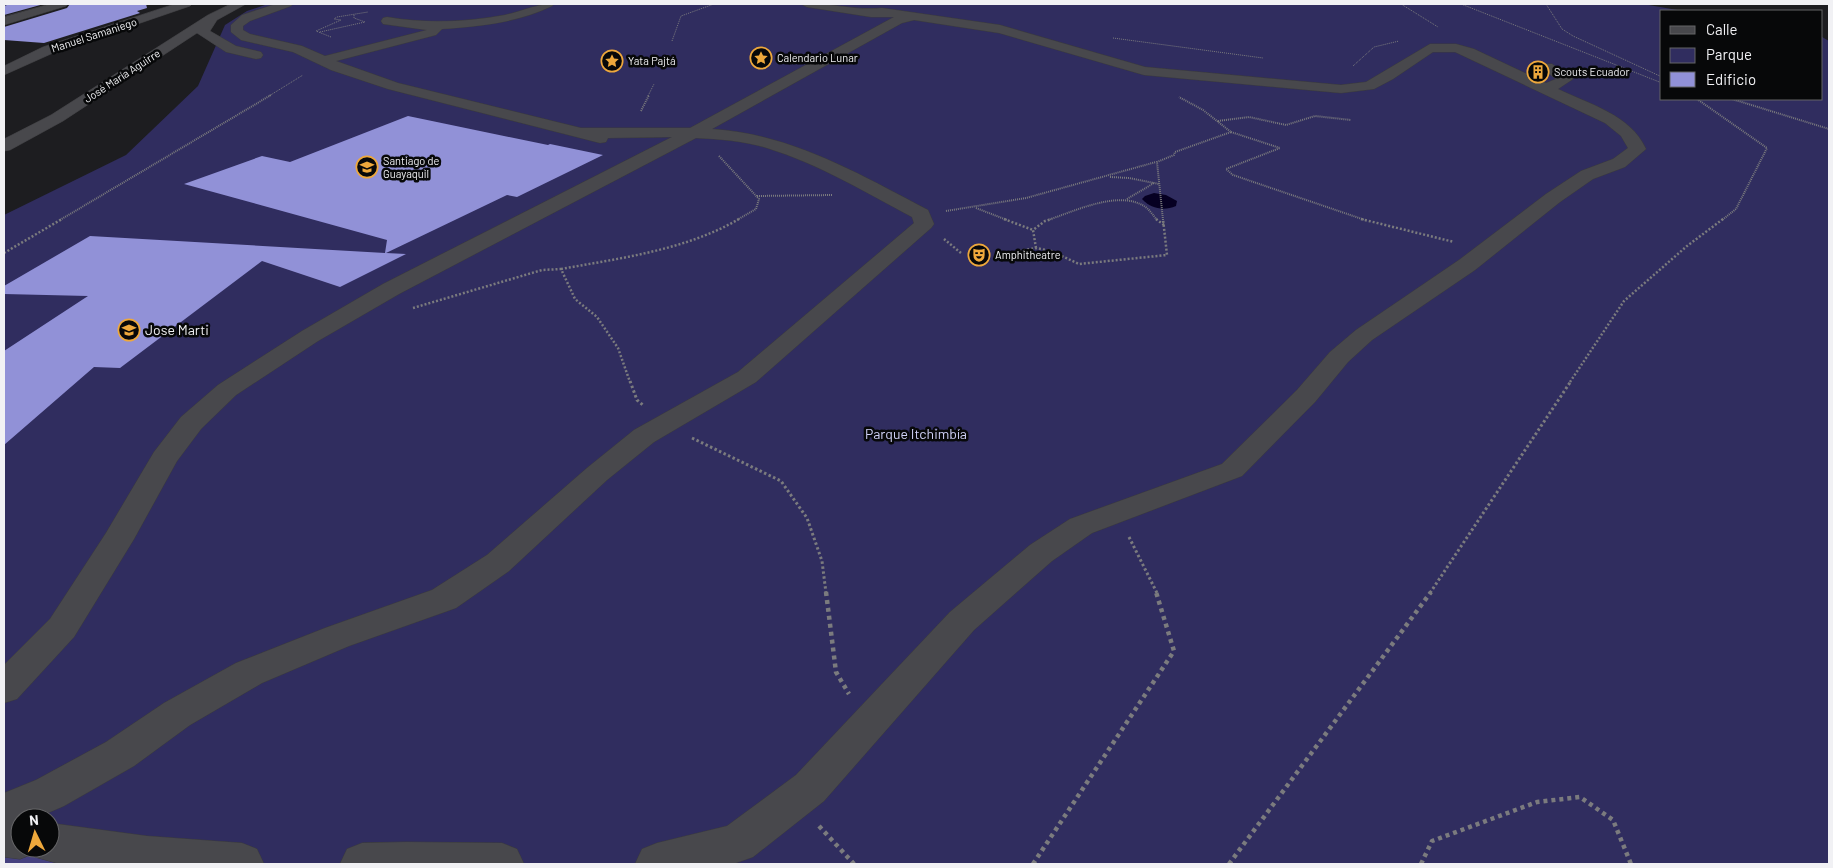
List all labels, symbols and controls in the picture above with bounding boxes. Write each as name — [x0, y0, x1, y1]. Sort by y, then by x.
legend — [1660, 10, 1823, 100]
street label: Manuel Samaniego — [49, 15, 138, 54]
text: Calle — [1706, 20, 1738, 38]
text: Parque — [1706, 45, 1752, 63]
street label: José María Aguirre — [81, 46, 162, 105]
place icon: Calendario Lunar — [749, 46, 773, 70]
place icon: Yata Pajtá — [600, 49, 624, 73]
place label: Calendario Lunar — [777, 51, 858, 64]
place label: Yata Pajtá — [628, 54, 676, 67]
building icon: Scouts Ecuador — [1526, 60, 1550, 84]
place label: Scouts Ecuador — [1554, 65, 1629, 78]
text: Edificio — [1706, 70, 1756, 88]
place label: Santiago de Guayaquil — [383, 154, 439, 180]
school or university icon: Santiago de Guayaquil — [355, 155, 379, 179]
theatre icon: Amphitheatre — [967, 243, 991, 267]
place label: Amphitheatre — [995, 248, 1061, 261]
school or university icon: Jose Marti — [117, 318, 141, 342]
place label: Jose Marti — [145, 321, 209, 338]
park label: Parque Itchimbía — [865, 425, 967, 442]
north arrow — [10, 808, 60, 858]
text: N — [28, 811, 39, 828]

